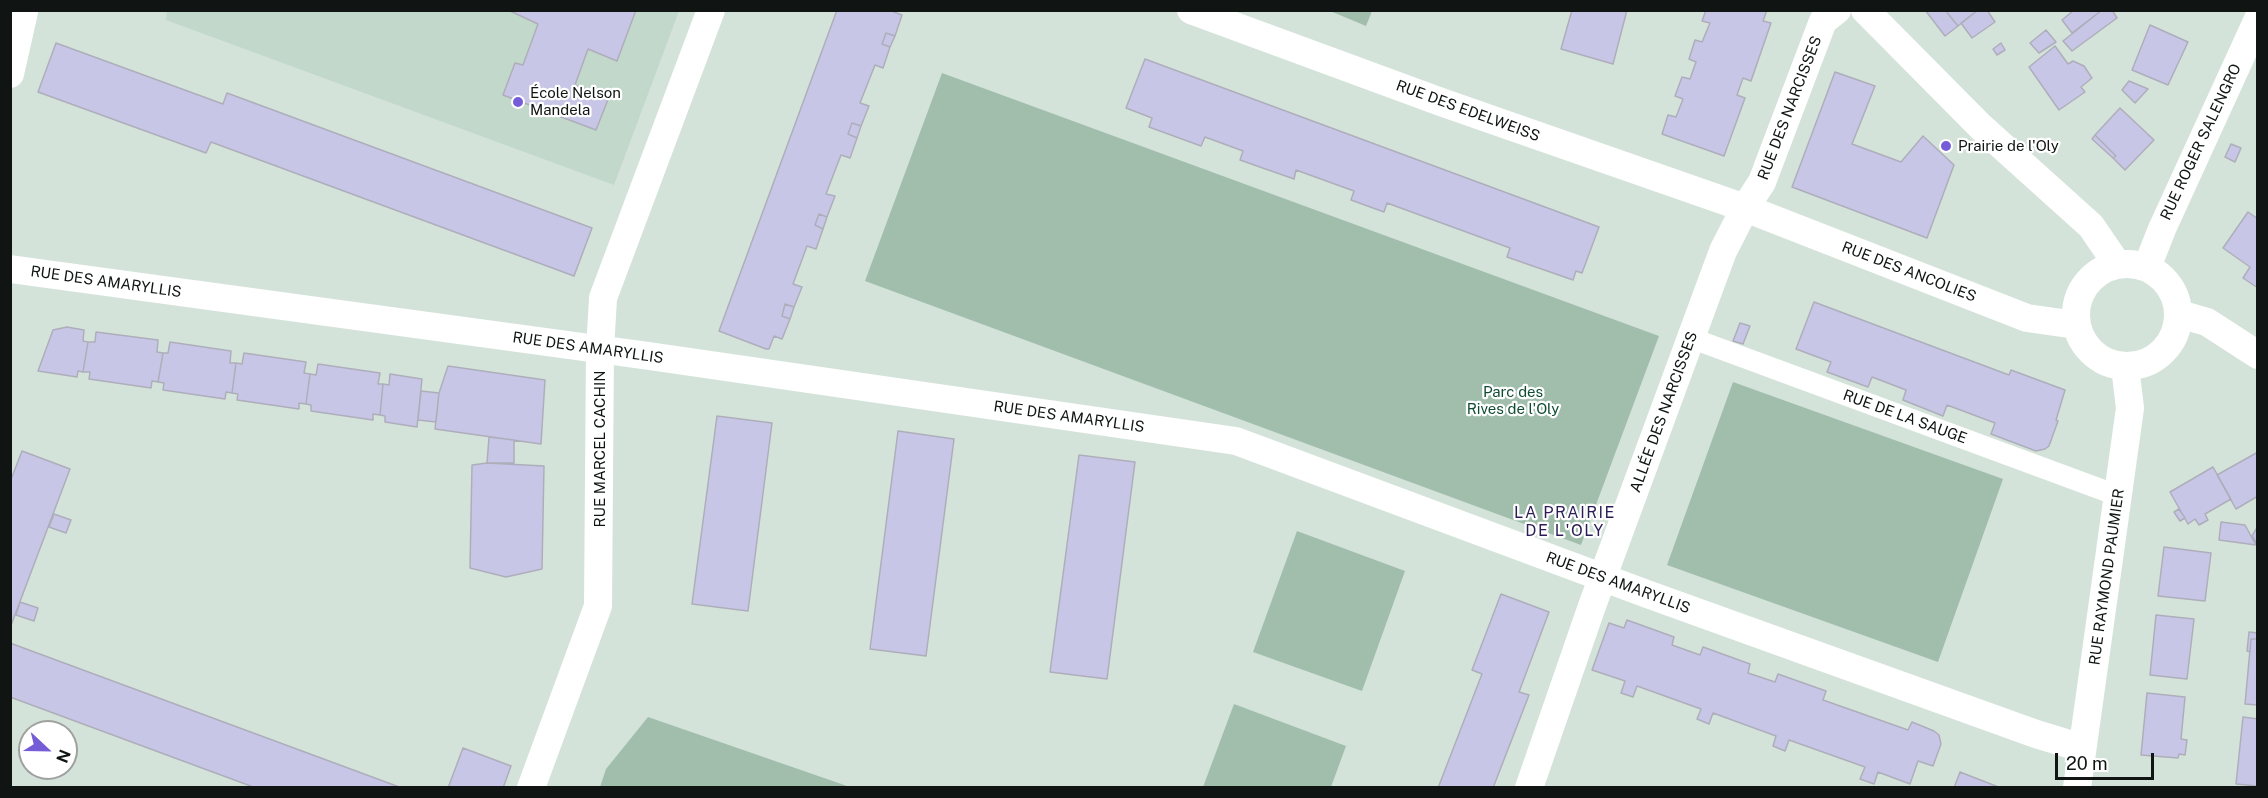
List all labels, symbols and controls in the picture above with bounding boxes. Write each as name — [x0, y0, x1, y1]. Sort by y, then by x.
street label: RUE DES NARCISSES — [1754, 33, 1826, 183]
street label: RUE ROGER SALENGRO — [2157, 61, 2245, 223]
street label: RUE DES EDELWEISS — [1394, 77, 1542, 145]
place label: École Nelson Mandela — [530, 84, 621, 119]
marker: École Nelson Mandela — [511, 95, 525, 109]
place label: Prairie de l'Oly — [1958, 137, 2059, 155]
marker: Prairie de l'Oly — [1939, 139, 1953, 153]
street label: RUE DES ANCOLIES — [1839, 238, 1979, 306]
street label: RUE DES AMARYLLIS — [29, 263, 183, 301]
street label: RUE DES AMARYLLIS — [511, 329, 665, 367]
street label: ALLÉE DES NARCISSES — [1626, 329, 1702, 495]
street label: RUE MARCEL CACHIN — [591, 371, 609, 527]
park label: Parc des Rives de l'Oly — [1467, 383, 1559, 418]
street label: RUE DE LA SAUGE — [1841, 386, 1969, 448]
street label: RUE DES AMARYLLIS — [992, 398, 1146, 436]
street label: RUE RAYMOND PAUMIER — [2086, 488, 2128, 666]
district label: LA PRAIRIE DE L'OLY — [1514, 503, 1616, 541]
street label: RUE DES AMARYLLIS — [1543, 549, 1693, 617]
north arrow — [18, 720, 78, 780]
scale bar — [2058, 741, 2157, 779]
text: N — [52, 747, 74, 766]
text: 20 m — [2066, 753, 2108, 774]

